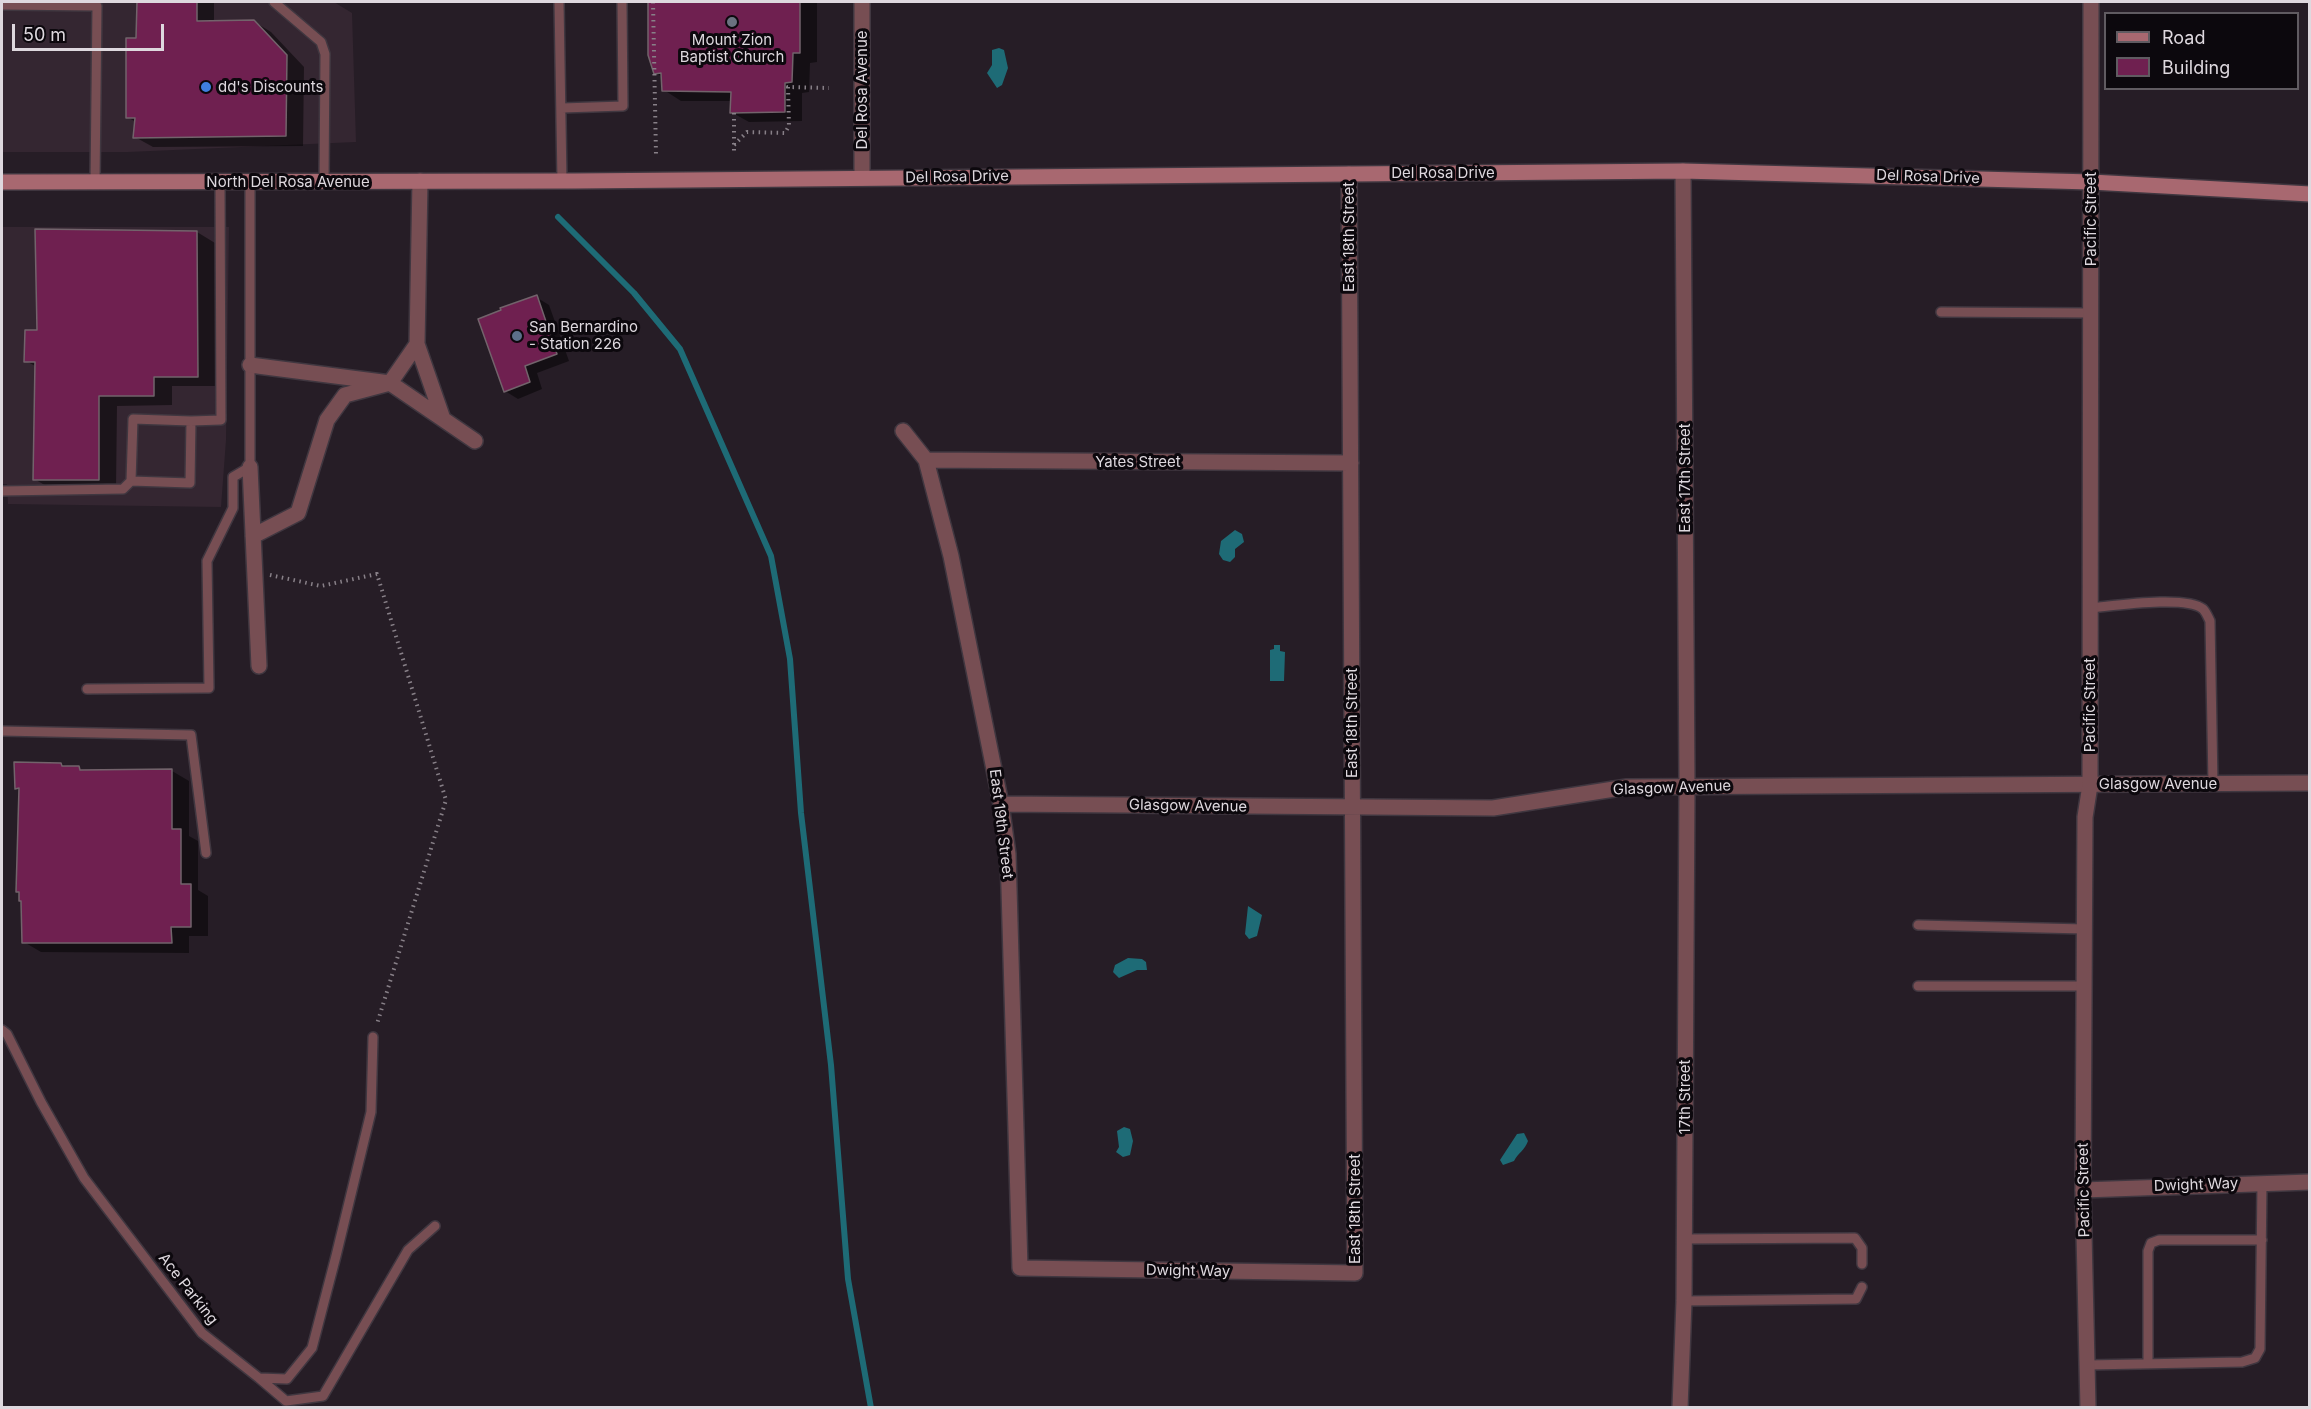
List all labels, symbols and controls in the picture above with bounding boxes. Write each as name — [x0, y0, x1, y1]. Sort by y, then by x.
scale bar — [15, 12, 166, 50]
legend — [2104, 12, 2299, 90]
marker: Mount Zion Baptist Church — [725, 15, 739, 29]
text: 50 m — [23, 24, 66, 45]
text: Road — [2162, 27, 2205, 48]
street label: Del Rosa Avenue — [853, 30, 871, 150]
place label: Mount Zion Baptist Church — [680, 31, 784, 66]
text: Building — [2162, 57, 2230, 78]
place label: dd's Discounts — [218, 78, 323, 96]
marker: dd's Discounts — [199, 80, 213, 94]
street label: Del Rosa Drive — [1391, 164, 1495, 182]
street label: Del Rosa Drive — [1876, 166, 1980, 188]
street label: Del Rosa Drive — [905, 167, 1009, 187]
street label: Pacific Street — [2082, 172, 2100, 266]
street label: North Del Rosa Avenue — [206, 173, 370, 191]
street label: East 18th Street — [1340, 182, 1358, 292]
place label: San Bernardino - Station 226 — [529, 318, 638, 353]
marker: San Bernardino - Station 226 — [510, 329, 524, 343]
street label: East 17th Street — [1676, 423, 1694, 533]
street label: Yates Street — [1095, 453, 1181, 471]
street label: Pacific Street — [2081, 658, 2099, 752]
street label: East 18th Street — [1343, 668, 1361, 778]
street label: East 19th Street — [985, 768, 1017, 880]
street label: Glasgow Avenue — [2099, 775, 2217, 793]
street label: Glasgow Avenue — [1613, 777, 1731, 799]
street label: Glasgow Avenue — [1129, 796, 1247, 816]
street label: 17th Street — [1676, 1060, 1694, 1134]
street label: Pacific Street — [2074, 1143, 2094, 1237]
street label: East 18th Street — [1346, 1154, 1364, 1264]
street label: Dwight Way — [2153, 1175, 2239, 1195]
street label: Ace Parking — [155, 1250, 221, 1328]
street label: Dwight Way — [1146, 1261, 1230, 1281]

